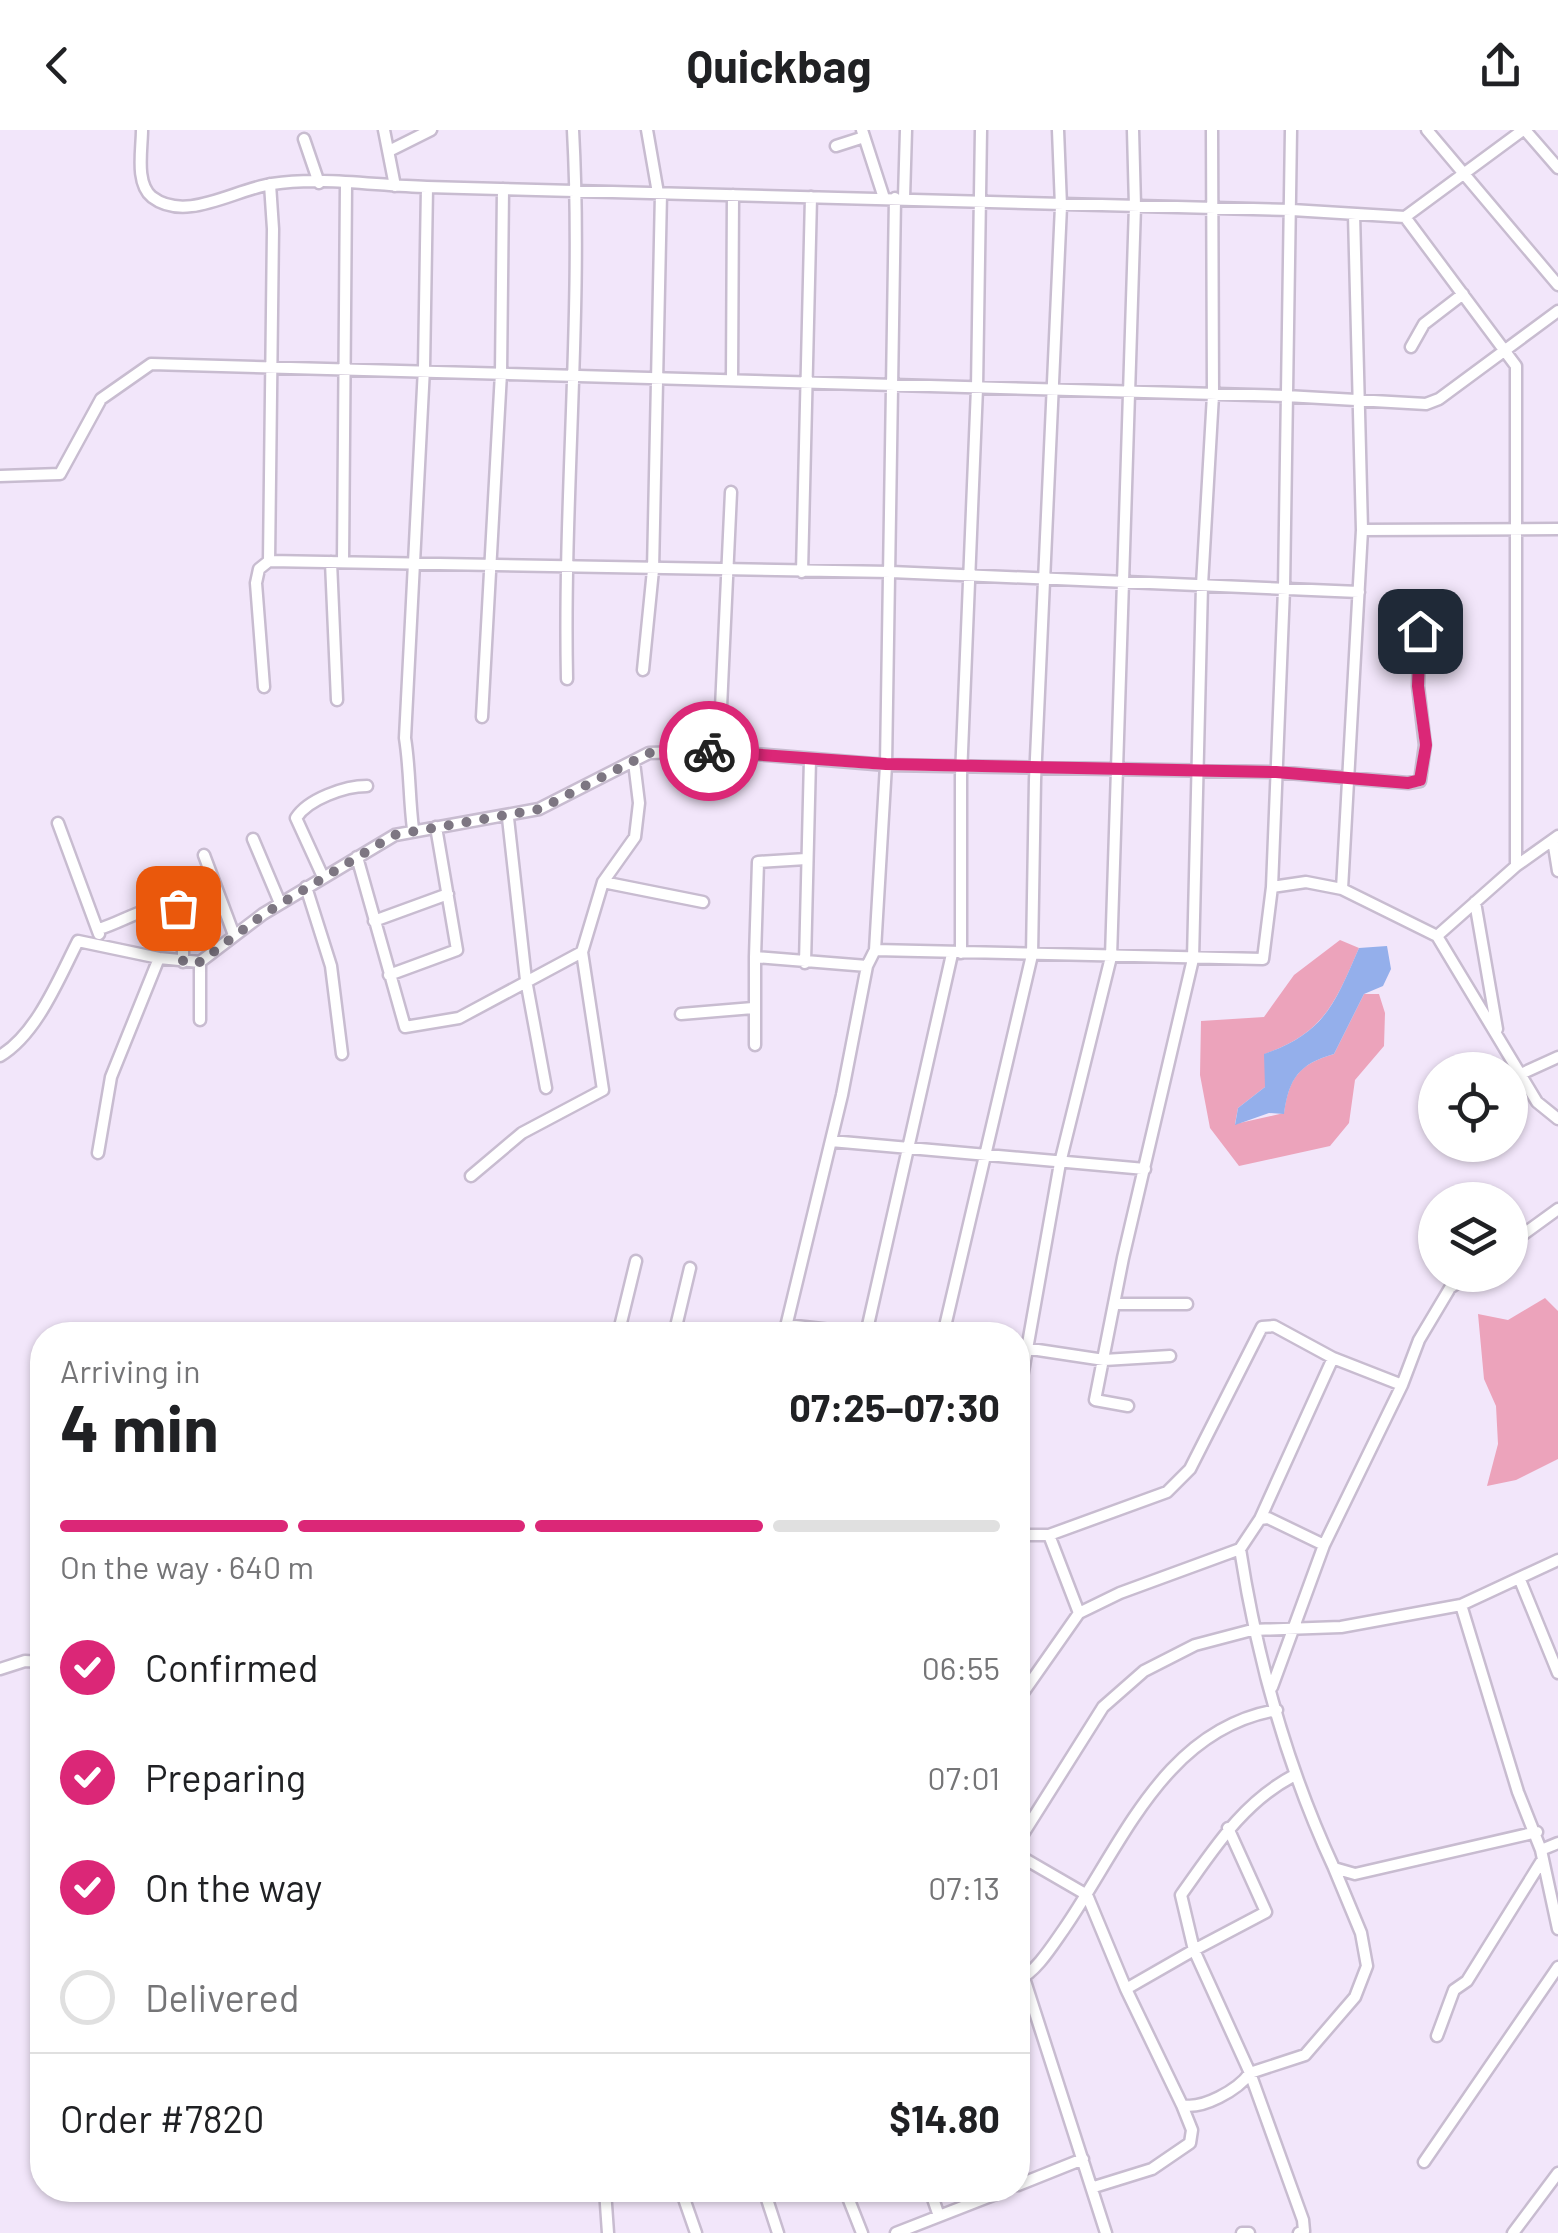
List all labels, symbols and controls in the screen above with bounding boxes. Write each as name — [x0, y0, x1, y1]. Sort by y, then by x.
icon: back — [30, 38, 85, 93]
text: Quickbag — [686, 38, 872, 92]
icon: share — [1473, 38, 1528, 93]
pin — [1378, 589, 1463, 674]
icon: home — [1393, 604, 1448, 659]
courier — [659, 701, 759, 801]
icon: bike — [682, 724, 737, 779]
pin — [136, 866, 221, 951]
icon: bag — [151, 881, 206, 936]
map controls — [1418, 1052, 1528, 1292]
button: locate — [1418, 1052, 1528, 1162]
button: layers — [1418, 1182, 1528, 1292]
text: Arriving in — [60, 1351, 200, 1389]
text: 07:25–07:30 — [789, 1384, 1000, 1430]
text: 4 min — [60, 1387, 219, 1465]
text: On the way · 640 m — [60, 1547, 314, 1585]
icon: check — [60, 1640, 115, 1695]
text: Confirmed — [145, 1644, 318, 1690]
text: 06:55 — [922, 1648, 1000, 1686]
icon: check — [60, 1750, 115, 1805]
text: Preparing — [145, 1754, 306, 1800]
text: 07:01 — [928, 1758, 1000, 1796]
icon: check — [60, 1860, 115, 1915]
text: On the way — [145, 1864, 322, 1910]
text: 07:13 — [928, 1868, 1000, 1906]
text: Delivered — [145, 1974, 299, 2020]
text: Order #7820 — [60, 2095, 264, 2141]
text: $14.80 — [889, 2095, 1000, 2141]

